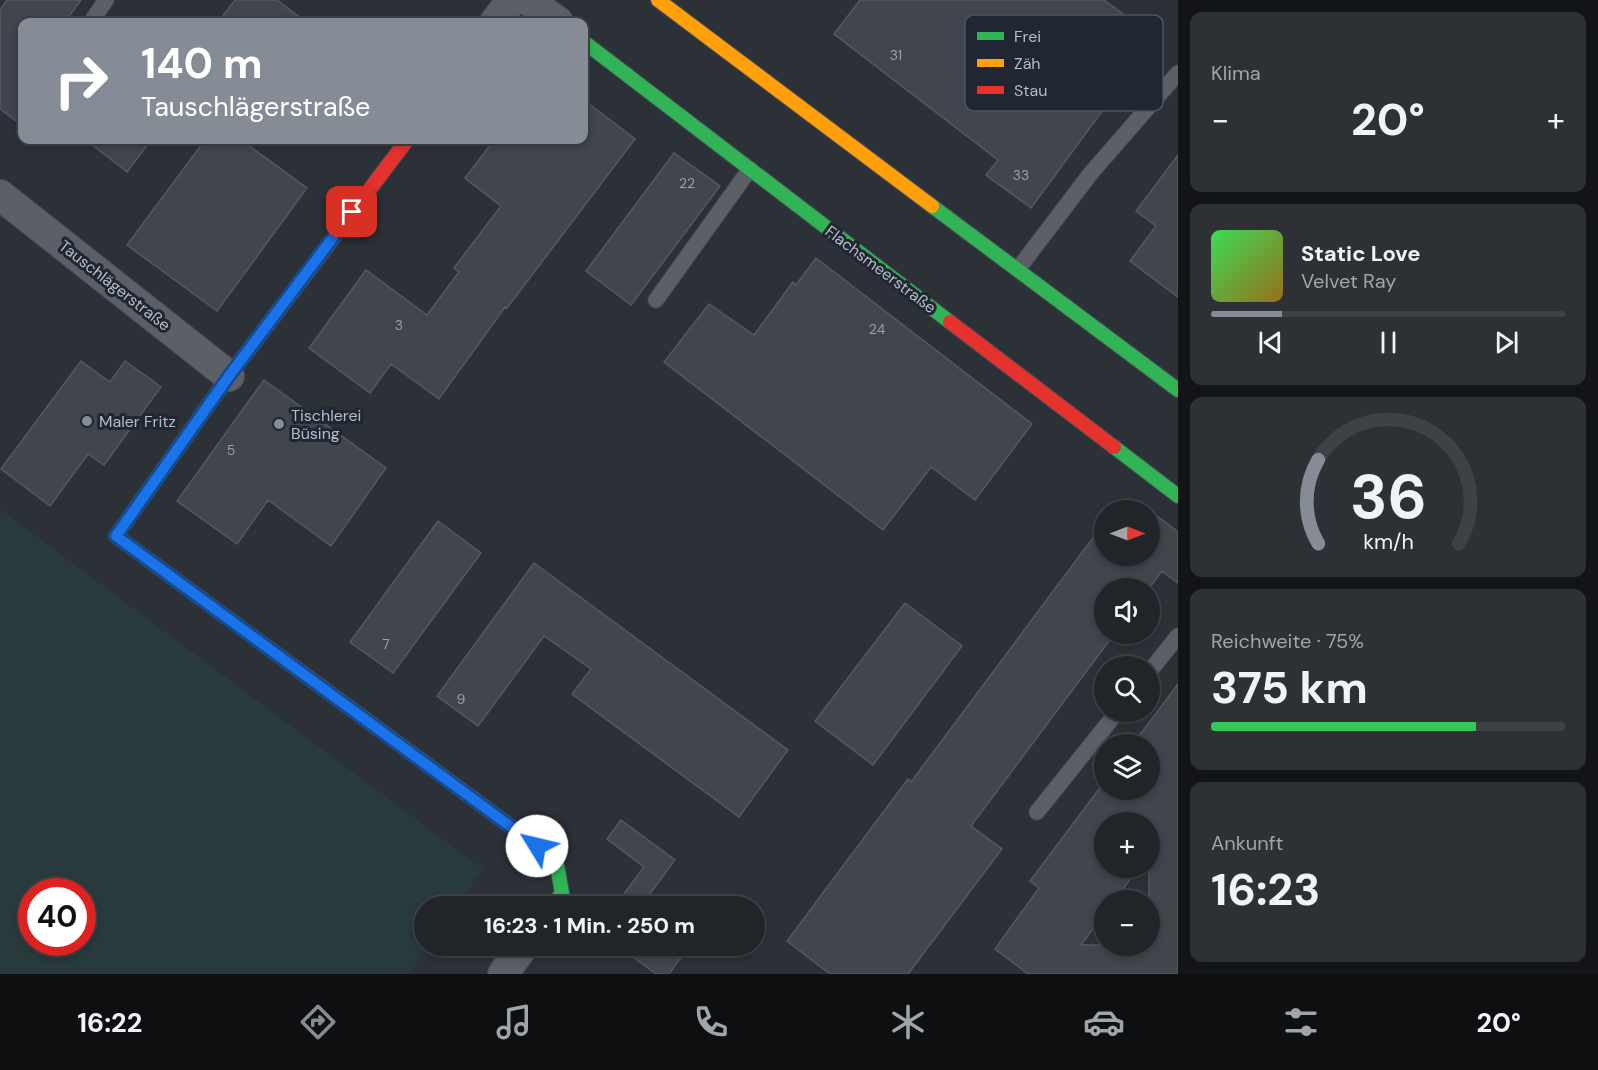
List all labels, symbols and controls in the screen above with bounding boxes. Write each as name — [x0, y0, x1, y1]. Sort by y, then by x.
legend — [965, 15, 1163, 111]
text: Frei — [1014, 26, 1041, 47]
text: 140 m — [141, 36, 263, 91]
icon: right — [42, 42, 120, 120]
house number: 31 — [890, 46, 902, 64]
text: Zäh — [1014, 53, 1041, 74]
text: Klima — [1211, 60, 1261, 86]
text: Stau — [1014, 80, 1047, 101]
text: Tauschlägerstraße — [141, 89, 370, 124]
text: 20° — [1351, 90, 1425, 149]
text: − — [1211, 98, 1229, 141]
text: + — [1547, 98, 1565, 141]
house number: 33 — [1013, 166, 1029, 184]
house number: 22 — [679, 174, 695, 192]
pin — [326, 186, 377, 237]
icon: arrive — [335, 195, 368, 228]
street label: Flachsmeerstraße — [821, 221, 940, 318]
street label: Tauschlägerstraße — [55, 235, 175, 336]
text: Static Love — [1301, 239, 1421, 268]
text: Velvet Ray — [1301, 268, 1396, 294]
house number: 3 — [395, 316, 403, 334]
house number: 24 — [869, 320, 886, 338]
icon: previous — [1254, 326, 1287, 359]
icon: pause — [1372, 326, 1405, 359]
icon: next — [1490, 326, 1523, 359]
place label: Tischlerei Büsing — [291, 405, 361, 444]
place label: Maler Fritz — [99, 411, 176, 432]
marker: Maler Fritz — [80, 414, 94, 428]
marker: Tischlerei Büsing — [272, 417, 286, 431]
house number: 5 — [227, 441, 235, 459]
text: 36 — [1349, 456, 1427, 537]
north arrow — [1094, 500, 1160, 566]
map controls — [1094, 500, 1160, 956]
text: km/h — [1363, 528, 1413, 556]
button: sound — [1094, 578, 1160, 644]
text: Reichweite · 75% — [1211, 628, 1364, 654]
house number: 7 — [382, 635, 390, 653]
button: search — [1094, 656, 1160, 722]
text: 375 km — [1211, 658, 1368, 717]
house number: 9 — [457, 690, 466, 708]
button: layers — [1094, 734, 1160, 800]
button: + — [1094, 812, 1160, 878]
position arrow — [505, 814, 569, 878]
text: Ankunft — [1211, 830, 1283, 856]
text: 16:23 — [1211, 860, 1320, 919]
speed limit sign: 40 — [18, 878, 96, 956]
button: − — [1094, 890, 1160, 956]
text: 16:23 · 1 Min. · 250 m — [484, 911, 695, 940]
icon: directions — [297, 1001, 339, 1043]
icon: music — [493, 1001, 535, 1043]
icon: phone — [690, 1001, 732, 1043]
icon: climate — [887, 1001, 929, 1043]
icon: car — [1083, 1001, 1125, 1043]
icon: filters — [1280, 1001, 1322, 1043]
text: 16:22 — [77, 1005, 142, 1040]
text: 20° — [1476, 1005, 1521, 1040]

